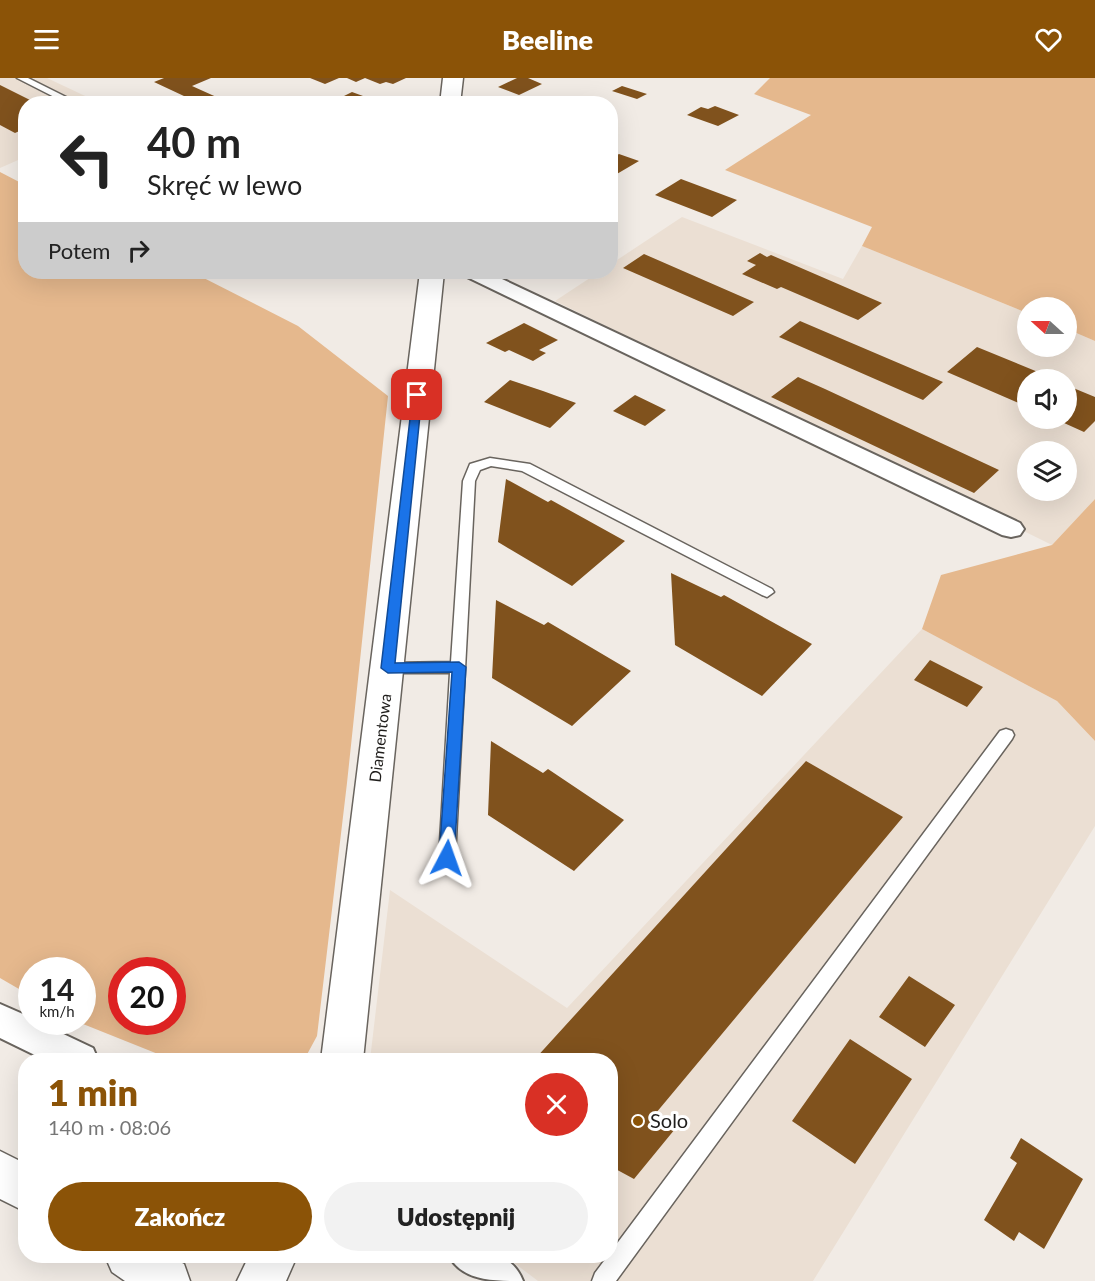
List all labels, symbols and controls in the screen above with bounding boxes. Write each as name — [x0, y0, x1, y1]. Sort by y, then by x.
icon: menu — [30, 23, 63, 56]
text: Beeline — [502, 23, 593, 56]
icon: heart — [1032, 23, 1065, 56]
text: 40 m — [147, 117, 241, 167]
icon: left — [48, 120, 126, 198]
text: Skręć w lewo — [147, 168, 302, 201]
icon: right — [122, 234, 155, 267]
text: Potem — [48, 237, 110, 264]
north arrow — [1017, 297, 1077, 357]
map controls — [1017, 297, 1077, 501]
pin — [391, 369, 442, 420]
button: sound — [1017, 369, 1077, 429]
icon: arrive — [400, 378, 433, 411]
button: layers — [1017, 441, 1077, 501]
street label: Diamentowa — [365, 692, 394, 783]
position arrow — [415, 826, 479, 890]
speed limit sign: 20 — [108, 957, 186, 1035]
text: 14 — [40, 971, 74, 1007]
text: km/h — [39, 1002, 75, 1020]
text: 1 min — [48, 1070, 138, 1114]
button: close — [525, 1073, 588, 1136]
place label: Solo — [650, 1108, 688, 1132]
marker: Solo — [631, 1114, 645, 1128]
text: 140 m · 08:06 — [48, 1115, 171, 1139]
button: Zakończ — [48, 1182, 312, 1251]
button: Udostępnij — [324, 1182, 588, 1251]

